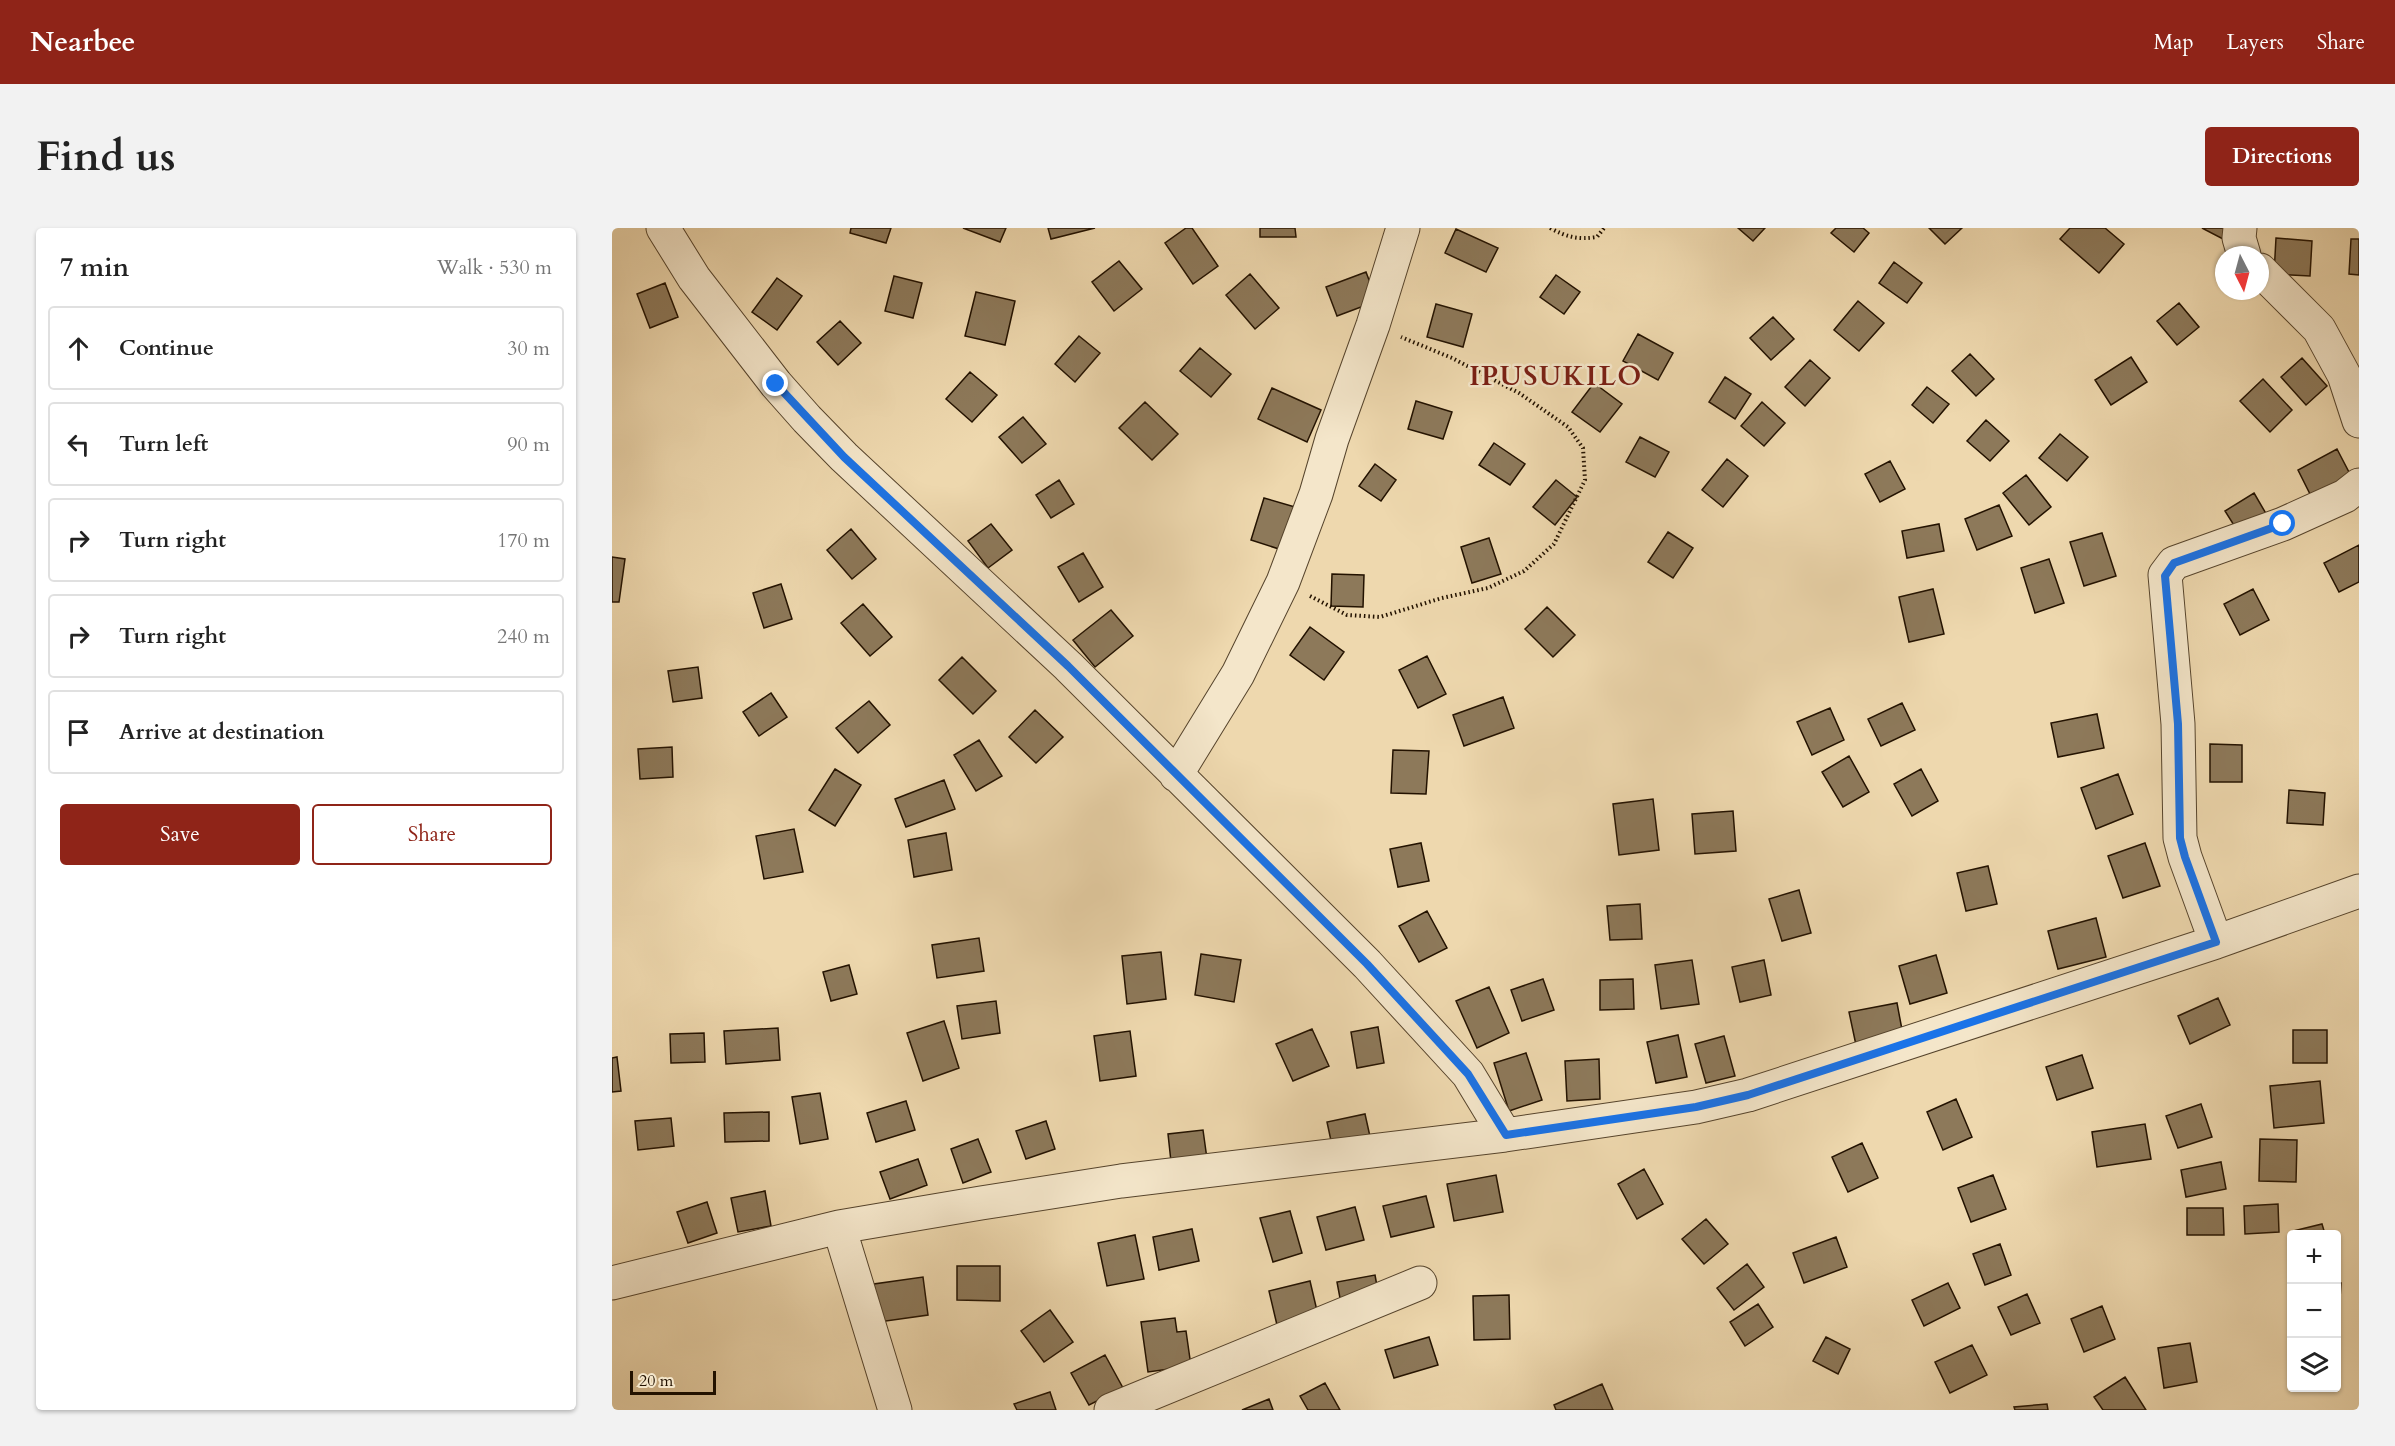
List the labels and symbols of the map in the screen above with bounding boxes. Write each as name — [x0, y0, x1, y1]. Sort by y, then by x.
north arrow — [2215, 246, 2269, 300]
district label: IPUSUKILO — [1469, 358, 1643, 395]
route end — [762, 370, 788, 396]
route start — [2269, 510, 2295, 536]
scale bar — [630, 1368, 716, 1396]

